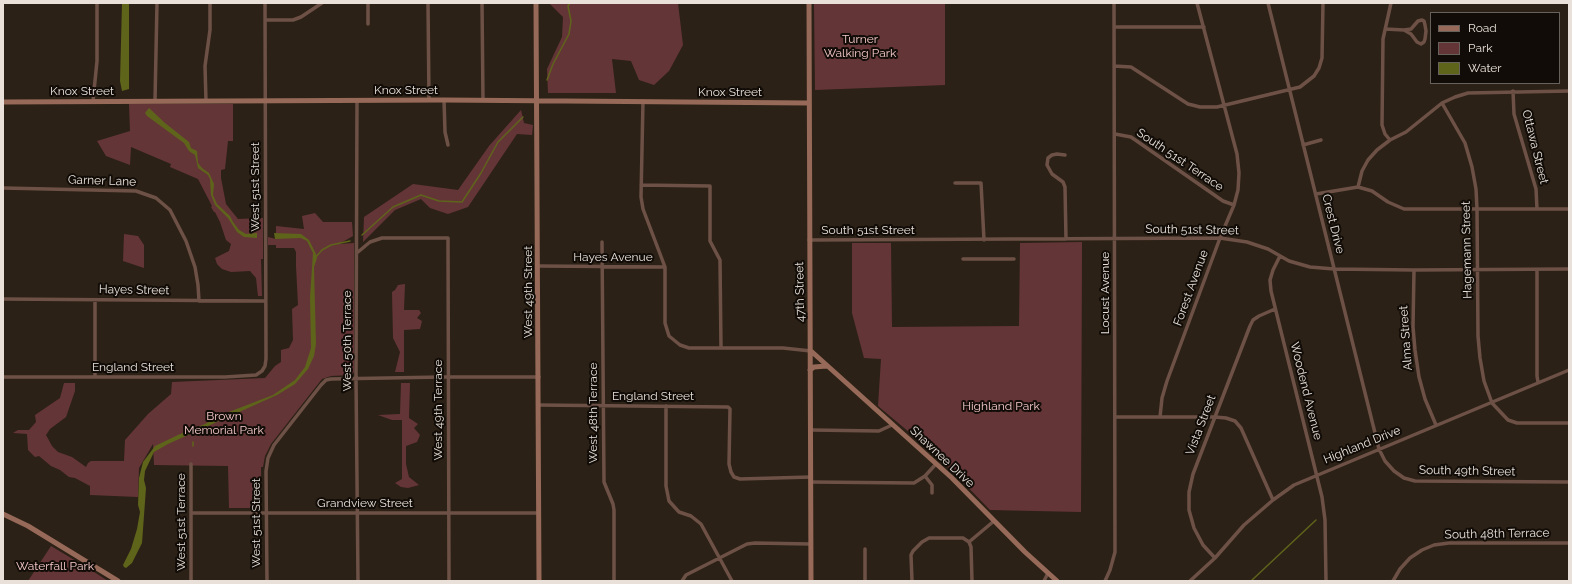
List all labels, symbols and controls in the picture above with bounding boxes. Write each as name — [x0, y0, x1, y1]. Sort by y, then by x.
legend — [1430, 12, 1560, 84]
text: Road — [1468, 21, 1497, 35]
park label: Turner Walking Park — [824, 32, 896, 60]
text: Park — [1468, 41, 1493, 55]
text: Water — [1468, 61, 1502, 75]
street label: Knox Street — [374, 83, 438, 97]
street label: Knox Street — [50, 84, 114, 98]
street label: Knox Street — [698, 85, 762, 99]
street label: Ottawa Street — [1519, 108, 1551, 186]
street label: South 51st Terrace — [1134, 126, 1226, 194]
street label: West 51st Street — [248, 142, 262, 232]
street label: Garner Lane — [68, 173, 136, 189]
street label: Crest Drive — [1319, 193, 1347, 255]
street label: Hagemann Street — [1459, 201, 1475, 299]
street label: South 51st Street — [1145, 222, 1239, 238]
street label: South 51st Street — [821, 223, 915, 237]
street label: West 49th Street — [521, 246, 535, 338]
street label: Forest Avenue — [1171, 248, 1211, 328]
street label: Hayes Avenue — [573, 250, 653, 264]
street label: Locust Avenue — [1098, 252, 1112, 334]
street label: 47th Street — [792, 262, 808, 322]
street label: Hayes Street — [99, 282, 169, 298]
street label: West 50th Terrace — [340, 290, 354, 392]
street label: Alma Street — [1397, 305, 1415, 371]
street label: Woodend Avenue — [1287, 341, 1325, 441]
street label: England Street — [92, 360, 174, 374]
street label: West 49th Terrace — [431, 360, 445, 460]
street label: West 48th Terrace — [586, 363, 600, 463]
street label: England Street — [612, 389, 694, 403]
street label: Vista Street — [1183, 393, 1219, 457]
park label: Highland Park — [962, 399, 1040, 413]
park label: Brown Memorial Park — [184, 409, 264, 437]
street label: Shawnee Drive — [907, 423, 977, 491]
street label: Highland Drive — [1321, 423, 1403, 467]
street label: South 49th Street — [1419, 463, 1515, 479]
street label: West 51st Terrace — [174, 473, 188, 571]
street label: West 51st Street — [249, 478, 263, 568]
street label: Grandview Street — [317, 496, 413, 510]
street label: South 48th Terrace — [1444, 526, 1550, 542]
park label: Waterfall Park — [16, 559, 94, 573]

